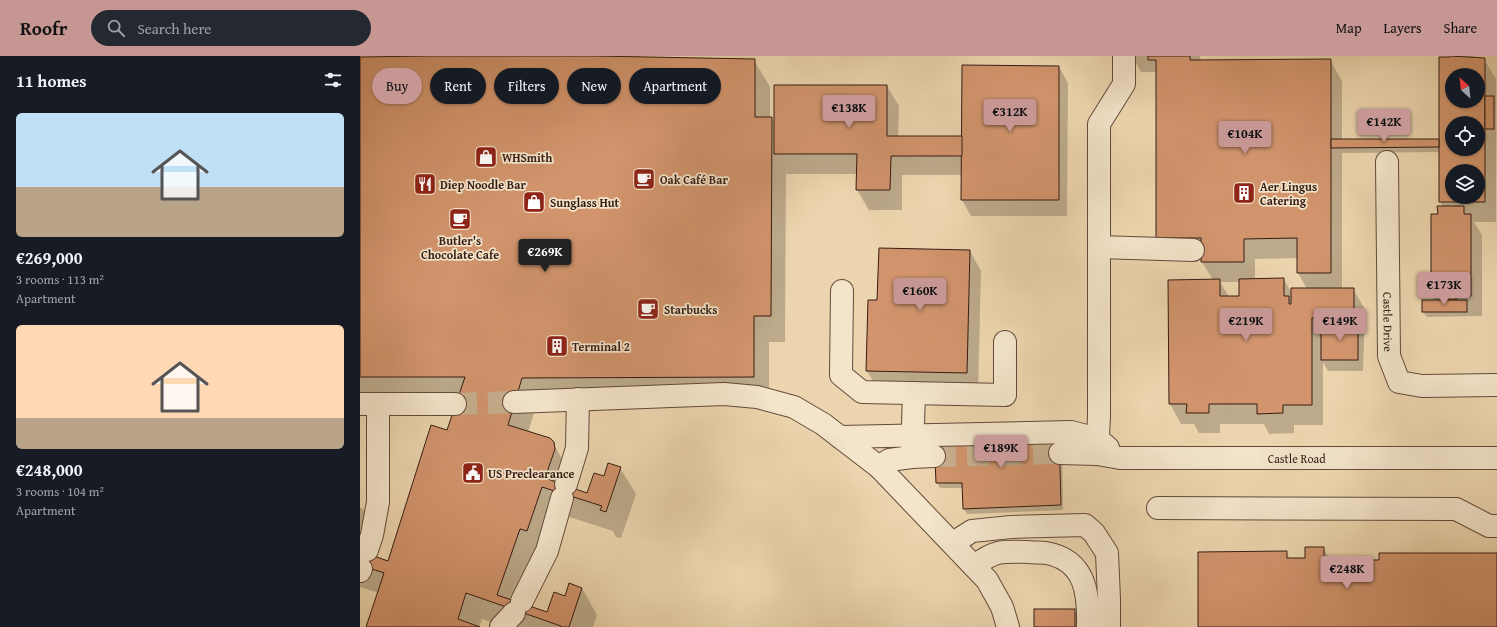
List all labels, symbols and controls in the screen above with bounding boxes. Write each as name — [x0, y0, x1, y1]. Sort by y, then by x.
search box — [91, 10, 371, 46]
text: Roofr — [20, 14, 67, 42]
icon: search — [105, 17, 127, 39]
text: Search here — [137, 18, 211, 39]
text: Map — [1336, 18, 1362, 38]
text: Layers — [1384, 18, 1422, 38]
text: Share — [1444, 18, 1477, 38]
text: 11 homes — [16, 68, 87, 93]
chip: Buy — [372, 68, 422, 104]
chip: Rent — [430, 68, 486, 104]
chip: Filters — [494, 68, 559, 104]
chip: New — [567, 68, 621, 104]
chip: Apartment — [629, 68, 721, 104]
north arrow — [1445, 68, 1485, 108]
map controls — [1445, 68, 1485, 204]
icon: filters — [322, 69, 344, 91]
pin: €138K — [821, 95, 877, 129]
text: €138K — [831, 98, 867, 117]
pin: €312K — [982, 99, 1038, 133]
text: €312K — [992, 102, 1028, 121]
pin: €142K — [1356, 109, 1412, 143]
text: €142K — [1366, 112, 1402, 131]
button: locate — [1445, 116, 1485, 156]
pin: €104K — [1217, 121, 1273, 155]
text: €104K — [1227, 124, 1263, 143]
icon: home — [144, 139, 216, 211]
shop icon: WHSmith — [473, 144, 499, 170]
place label: WHSmith — [502, 149, 552, 166]
button: layers — [1445, 164, 1485, 204]
cafe icon: Oak Café Bar — [631, 166, 657, 192]
restaurant icon: Diep Noodle Bar — [412, 171, 438, 197]
place label: Oak Café Bar — [660, 171, 728, 188]
place label: Diep Noodle Bar — [440, 176, 526, 193]
place label: Aer Lingus Catering — [1260, 178, 1317, 209]
building icon: Aer Lingus Catering — [1231, 180, 1257, 206]
shop icon: Sunglass Hut — [521, 189, 547, 215]
place label: Sunglass Hut — [550, 194, 620, 211]
cafe icon: Butler's Chocolate Cafe — [447, 206, 473, 232]
place label: Butler's Chocolate Cafe — [421, 232, 499, 263]
pin: €269K — [517, 239, 573, 273]
text: €269K — [527, 242, 563, 261]
text: €269,000 — [16, 245, 82, 270]
text: 3 rooms · 113 m² — [16, 270, 104, 289]
pin: €173K — [1416, 272, 1472, 306]
text: €173K — [1426, 275, 1462, 294]
pin: €160K — [892, 278, 948, 312]
text: €160K — [902, 281, 938, 300]
text: Apartment — [16, 289, 76, 308]
street label: Castle Drive — [1380, 292, 1397, 352]
cafe icon: Starbucks — [635, 296, 661, 322]
place label: Starbucks — [664, 301, 717, 318]
pin: €219K — [1218, 308, 1274, 342]
pin: €149K — [1312, 308, 1368, 342]
text: €219K — [1228, 311, 1264, 330]
text: €149K — [1322, 311, 1358, 330]
building icon: Terminal 2 — [544, 333, 570, 359]
place label: Terminal 2 — [572, 338, 630, 355]
icon: home — [144, 351, 216, 423]
pin: €189K — [973, 435, 1029, 469]
text: €189K — [983, 438, 1019, 457]
street label: Castle Road — [1268, 450, 1326, 467]
text: €248,000 — [16, 457, 82, 482]
public building icon: US Preclearance — [460, 460, 486, 486]
place label: US Preclearance — [488, 465, 575, 482]
text: 3 rooms · 104 m² — [16, 482, 104, 501]
text: Apartment — [16, 501, 76, 520]
pin: €248K — [1319, 556, 1375, 590]
text: €248K — [1329, 559, 1365, 578]

